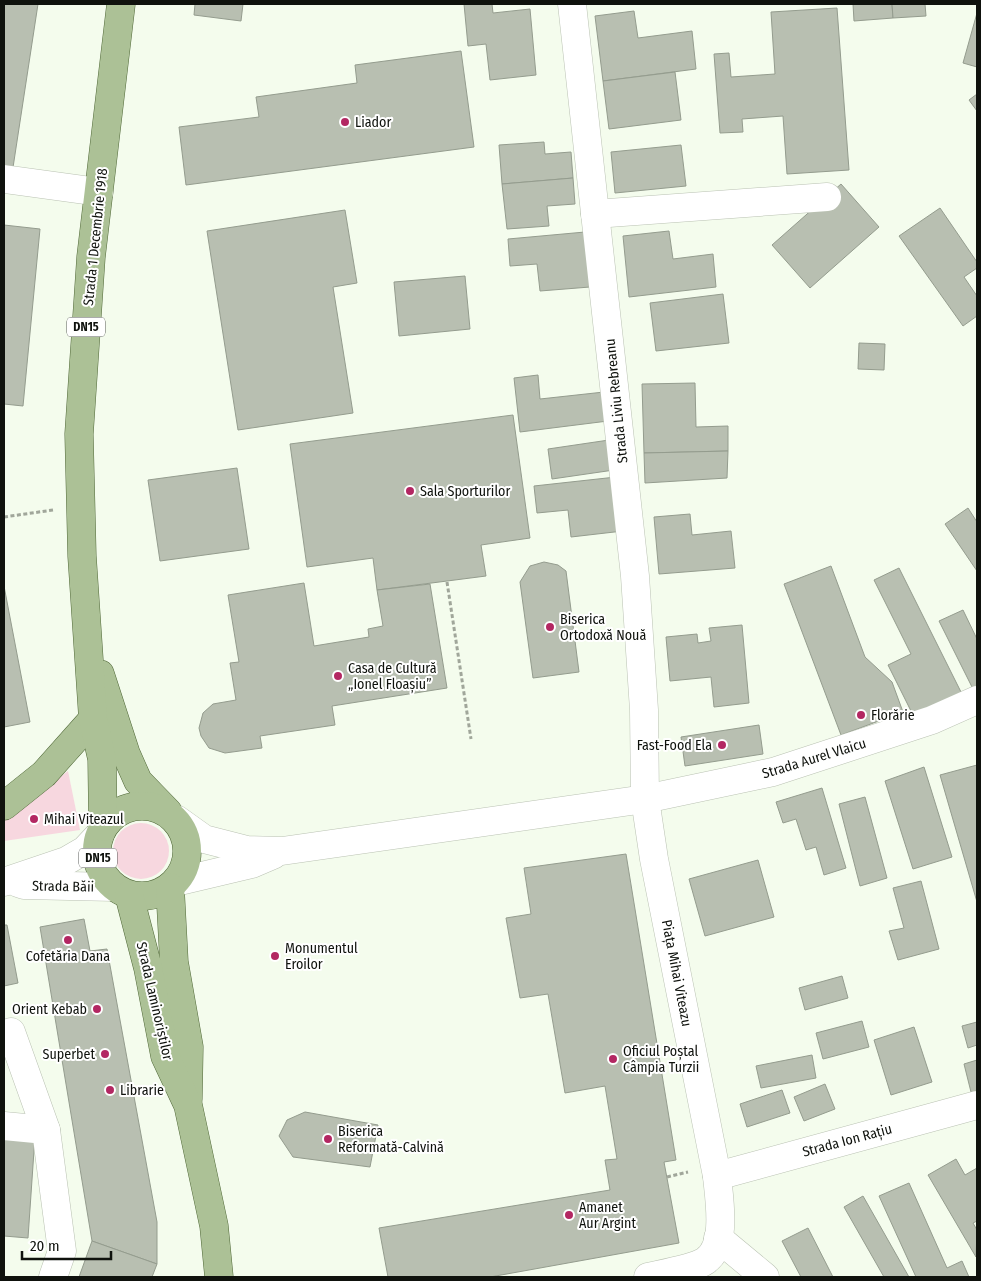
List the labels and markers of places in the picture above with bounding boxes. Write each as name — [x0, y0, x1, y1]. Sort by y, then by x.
place label: Liador — [355, 114, 391, 131]
marker: Liador — [339, 116, 351, 128]
place label: Sala Sporturilor — [420, 483, 510, 500]
marker: Sala Sporturilor — [404, 485, 416, 497]
place label: Biserica Ortodoxă Nouă — [560, 611, 646, 644]
marker: Biserica Ortodoxă Nouă — [544, 621, 556, 633]
place label: Casa de Cultură „Ionel Floașiu” — [348, 660, 437, 694]
marker: Casa de Cultură „Ionel Floașiu” — [332, 670, 344, 682]
place label: Florărie — [871, 707, 915, 724]
marker: Florărie — [855, 709, 867, 721]
place label: Fast-Food Ela — [637, 737, 712, 754]
marker: Fast-Food Ela — [716, 739, 728, 751]
place label: Mihai Viteazul — [44, 811, 124, 828]
marker: Mihai Viteazul — [28, 813, 40, 825]
marker: Cofetăria Dana — [62, 934, 74, 946]
place label: Monumentul Eroilor — [285, 940, 358, 973]
place label: Cofetăria Dana — [26, 948, 110, 965]
marker: Monumentul Eroilor — [269, 950, 281, 962]
place label: Orient Kebab — [12, 1001, 87, 1018]
marker: Orient Kebab — [91, 1003, 103, 1015]
place label: Oficiul Poștal Câmpia Turzii — [623, 1043, 699, 1076]
place label: Superbet — [43, 1046, 95, 1063]
marker: Superbet — [99, 1048, 111, 1060]
marker: Oficiul Poștal Câmpia Turzii — [607, 1053, 619, 1065]
place label: Librarie — [120, 1082, 164, 1099]
marker: Librarie — [104, 1084, 116, 1096]
place label: Biserica Reformată-Calvină — [338, 1123, 444, 1156]
marker: Biserica Reformată-Calvină — [322, 1133, 334, 1145]
place label: Amanet Aur Argint — [579, 1199, 636, 1232]
marker: Amanet Aur Argint — [563, 1209, 575, 1221]

